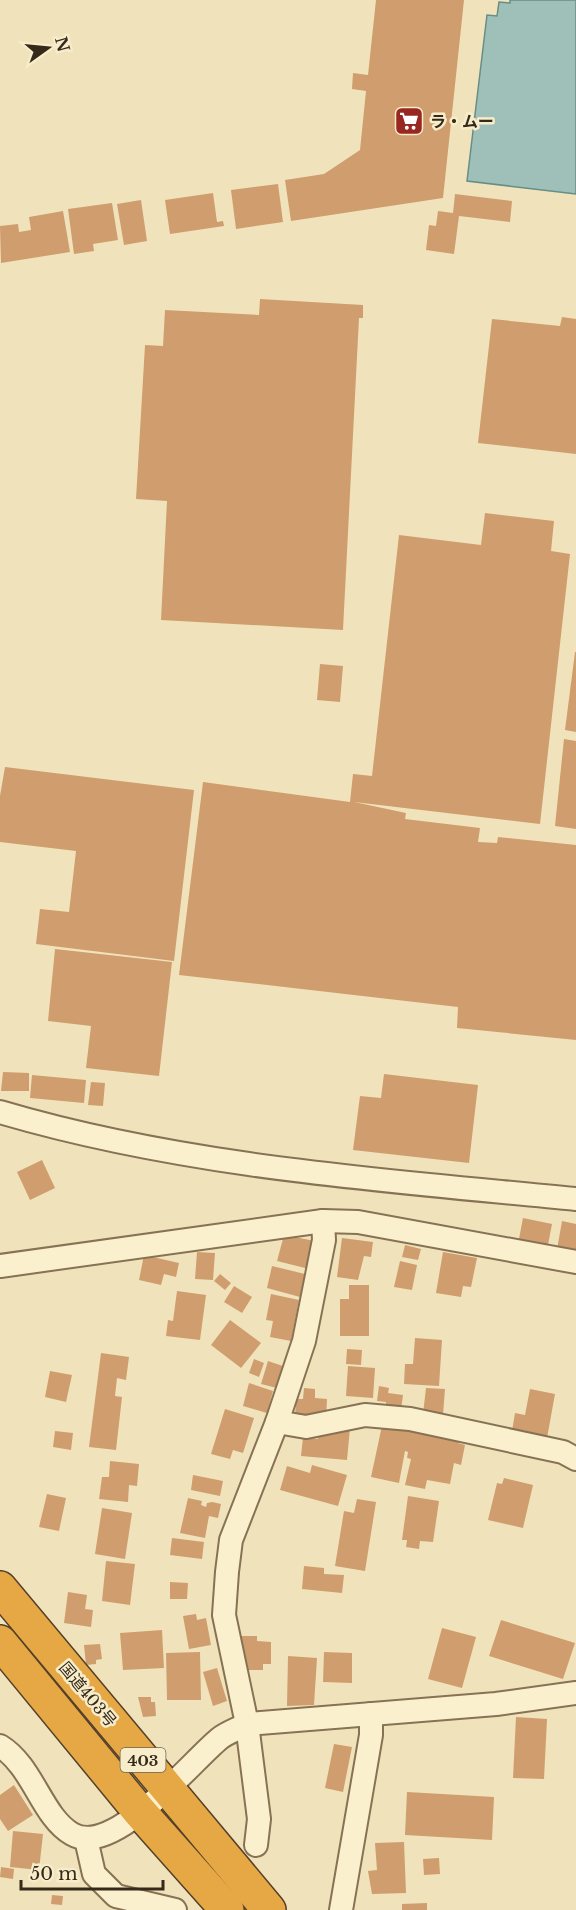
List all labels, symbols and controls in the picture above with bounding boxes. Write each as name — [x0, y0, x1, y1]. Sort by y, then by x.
north arrow — [18, 18, 78, 78]
text: N — [51, 34, 74, 54]
supermarket icon: ラ・ムー — [393, 105, 425, 137]
place label: ラ・ムー — [430, 111, 494, 131]
street label: 国道403号 — [55, 1657, 121, 1731]
road number: 403 — [120, 1748, 166, 1772]
scale bar — [21, 1853, 164, 1891]
text: 50 m — [30, 1863, 78, 1885]

